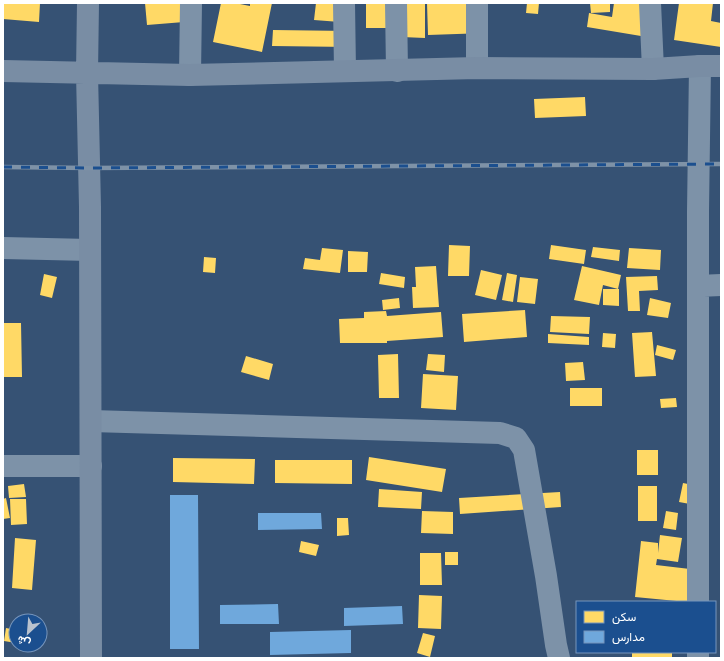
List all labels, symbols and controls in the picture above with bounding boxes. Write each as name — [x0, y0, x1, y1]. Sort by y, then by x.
legend — [576, 601, 716, 653]
text: سكن — [612, 609, 636, 625]
north arrow — [8, 613, 48, 653]
text: مدارس — [612, 629, 645, 645]
text: ش — [15, 633, 33, 651]

